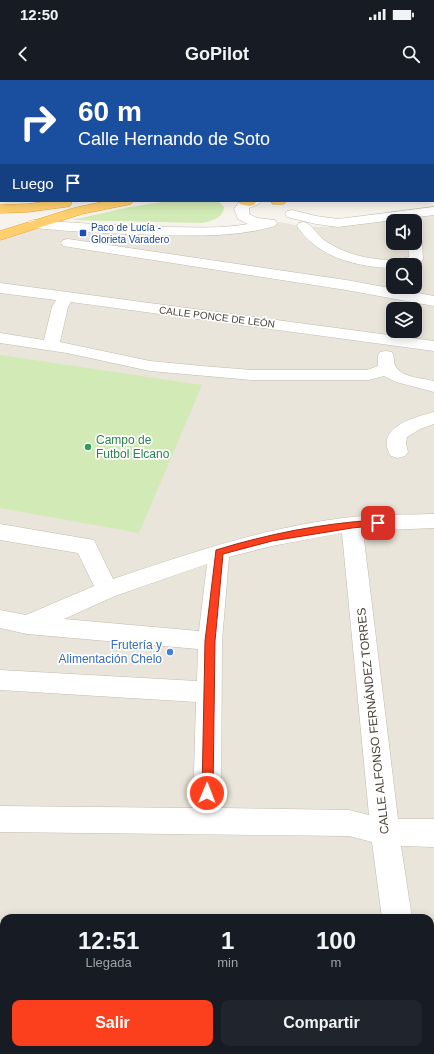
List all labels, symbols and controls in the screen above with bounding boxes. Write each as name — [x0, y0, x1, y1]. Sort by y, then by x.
text: 12:50 — [20, 6, 58, 23]
icon: back — [12, 43, 34, 65]
icon: search — [400, 43, 422, 65]
text: GoPilot — [185, 44, 249, 64]
icon: right — [12, 96, 64, 148]
text: 60 m — [78, 96, 142, 127]
text: Calle Hernando de Soto — [78, 129, 270, 149]
icon: arrive — [62, 172, 84, 194]
text: Luego — [12, 175, 54, 192]
map controls — [386, 214, 422, 338]
button: sound — [386, 214, 422, 250]
place label: Paco de Lucía - Glorieta Varadero — [91, 222, 170, 245]
marker: Paco de Lucía - Glorieta Varadero — [78, 228, 88, 238]
button: search — [386, 258, 422, 294]
button: layers — [386, 302, 422, 338]
street label: CALLE PONCE DE LEÓN — [158, 303, 276, 330]
place label: Campo de Futbol Elcano — [96, 433, 170, 461]
marker: Campo de Futbol Elcano — [83, 442, 93, 452]
pin — [361, 506, 395, 540]
icon: arrive — [367, 512, 389, 534]
street label: CALLE ALFONSO FERNÁNDEZ TORRES — [353, 607, 392, 835]
place label: Frutería y Alimentación Chelo — [59, 638, 162, 666]
marker: Frutería y Alimentación Chelo — [165, 647, 175, 657]
position arrow — [186, 772, 228, 814]
text: 12:51 — [78, 927, 139, 954]
text: 1 — [221, 927, 234, 954]
text: 100 — [316, 927, 356, 954]
text: Llegada — [85, 955, 132, 970]
text: min — [217, 955, 238, 970]
text: m — [331, 955, 341, 970]
button: Salir — [12, 1000, 213, 1046]
button: Compartir — [221, 1000, 422, 1046]

